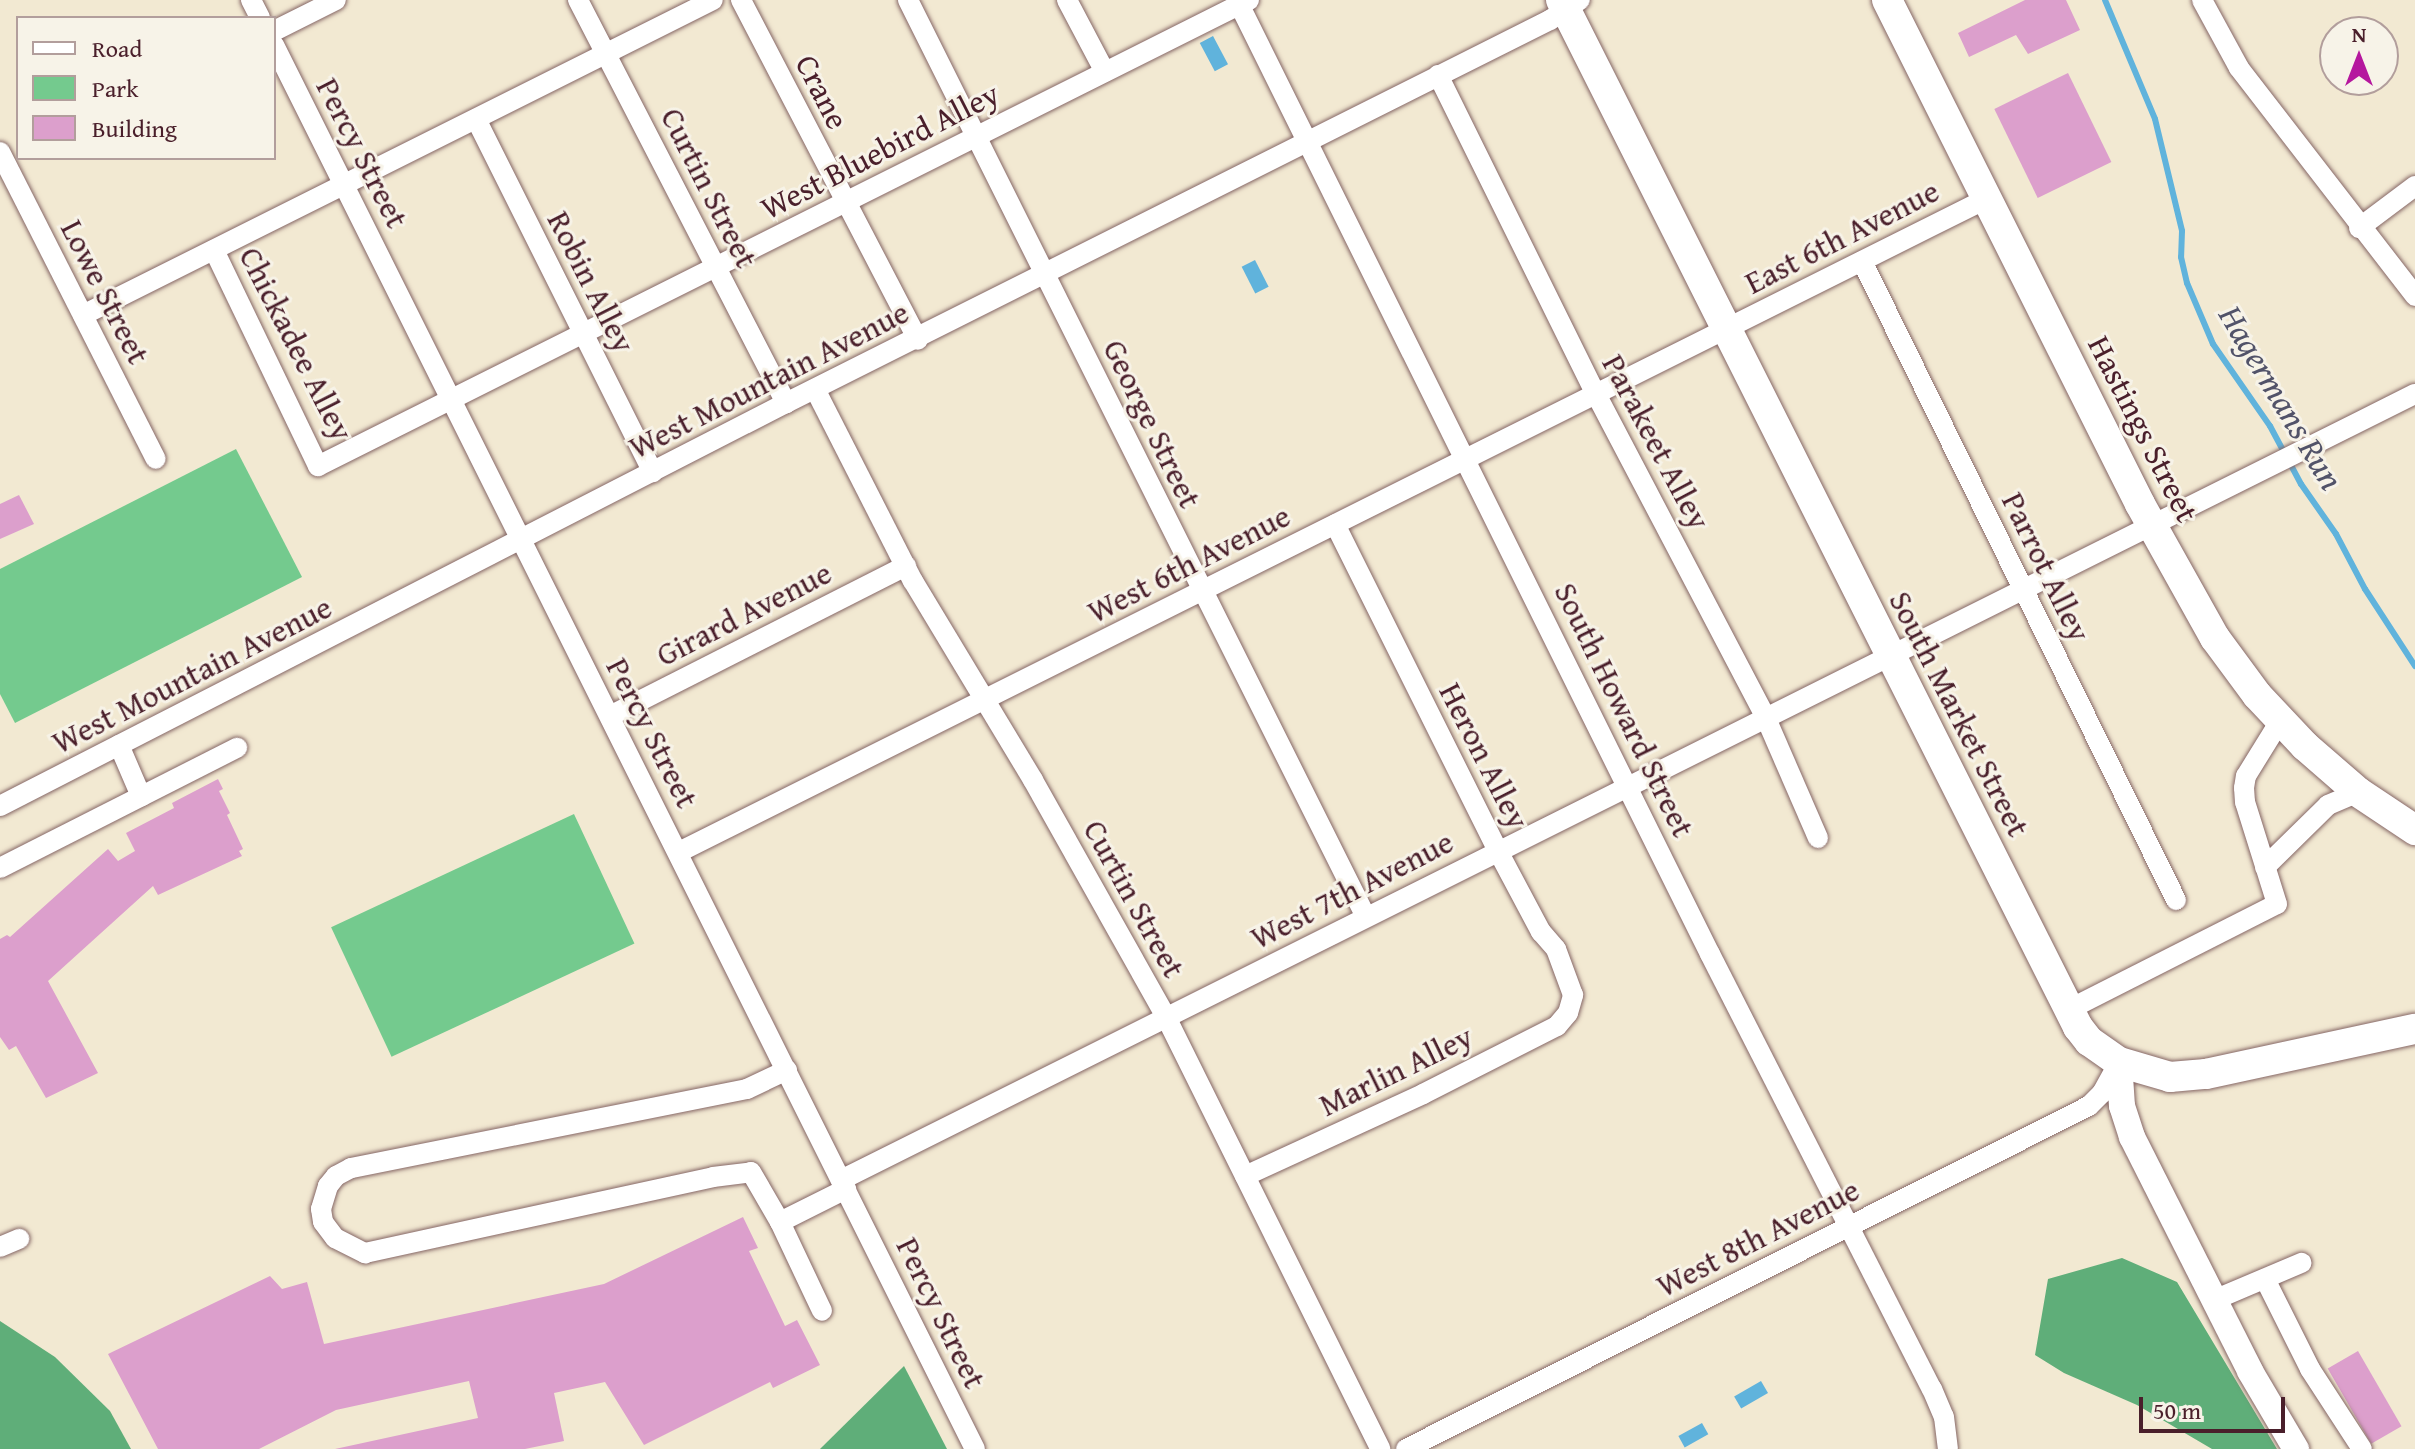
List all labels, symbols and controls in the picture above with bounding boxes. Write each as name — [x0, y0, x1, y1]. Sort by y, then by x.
legend — [16, 16, 276, 160]
north arrow — [2319, 16, 2399, 96]
text: N — [2352, 18, 2366, 50]
text: Road — [92, 31, 142, 66]
street label: Crane — [787, 48, 857, 136]
text: Park — [92, 71, 138, 106]
street label: Percy Street — [308, 72, 416, 234]
street label: West Bluebird Alley — [754, 74, 1006, 228]
street label: Curtin Street — [652, 102, 766, 274]
text: Building — [92, 111, 177, 146]
street label: East 6th Avenue — [1739, 172, 1945, 302]
street label: Robin Alley — [539, 205, 643, 359]
street label: Lowe Street — [52, 214, 158, 370]
street label: Chickadee Alley — [231, 241, 361, 447]
street label: West Mountain Avenue — [623, 293, 915, 467]
water label: Hagermans Run — [2211, 297, 2353, 497]
street label: Hastings Street — [2080, 329, 2206, 529]
street label: George Street — [1095, 334, 1209, 514]
street label: Parakeet Alley — [1594, 348, 1718, 536]
street label: Parrot Alley — [1993, 486, 2099, 648]
street label: West 6th Avenue — [1081, 496, 1297, 632]
street label: Girard Avenue — [650, 553, 838, 675]
street label: South Howard Street — [1546, 577, 1702, 843]
street label: South Market Street — [1881, 585, 2037, 843]
street label: West Mountain Avenue — [46, 588, 338, 762]
street label: Percy Street — [598, 652, 706, 814]
street label: Heron Alley — [1431, 677, 1537, 835]
street label: Curtin Street — [1075, 814, 1193, 984]
street label: West 7th Avenue — [1244, 822, 1460, 958]
street label: Marlin Alley — [1313, 1017, 1479, 1125]
street label: West 8th Avenue — [1650, 1170, 1866, 1306]
street label: Percy Street — [888, 1231, 994, 1395]
scale bar — [2143, 1381, 2289, 1431]
text: 50 m — [2153, 1393, 2201, 1428]

